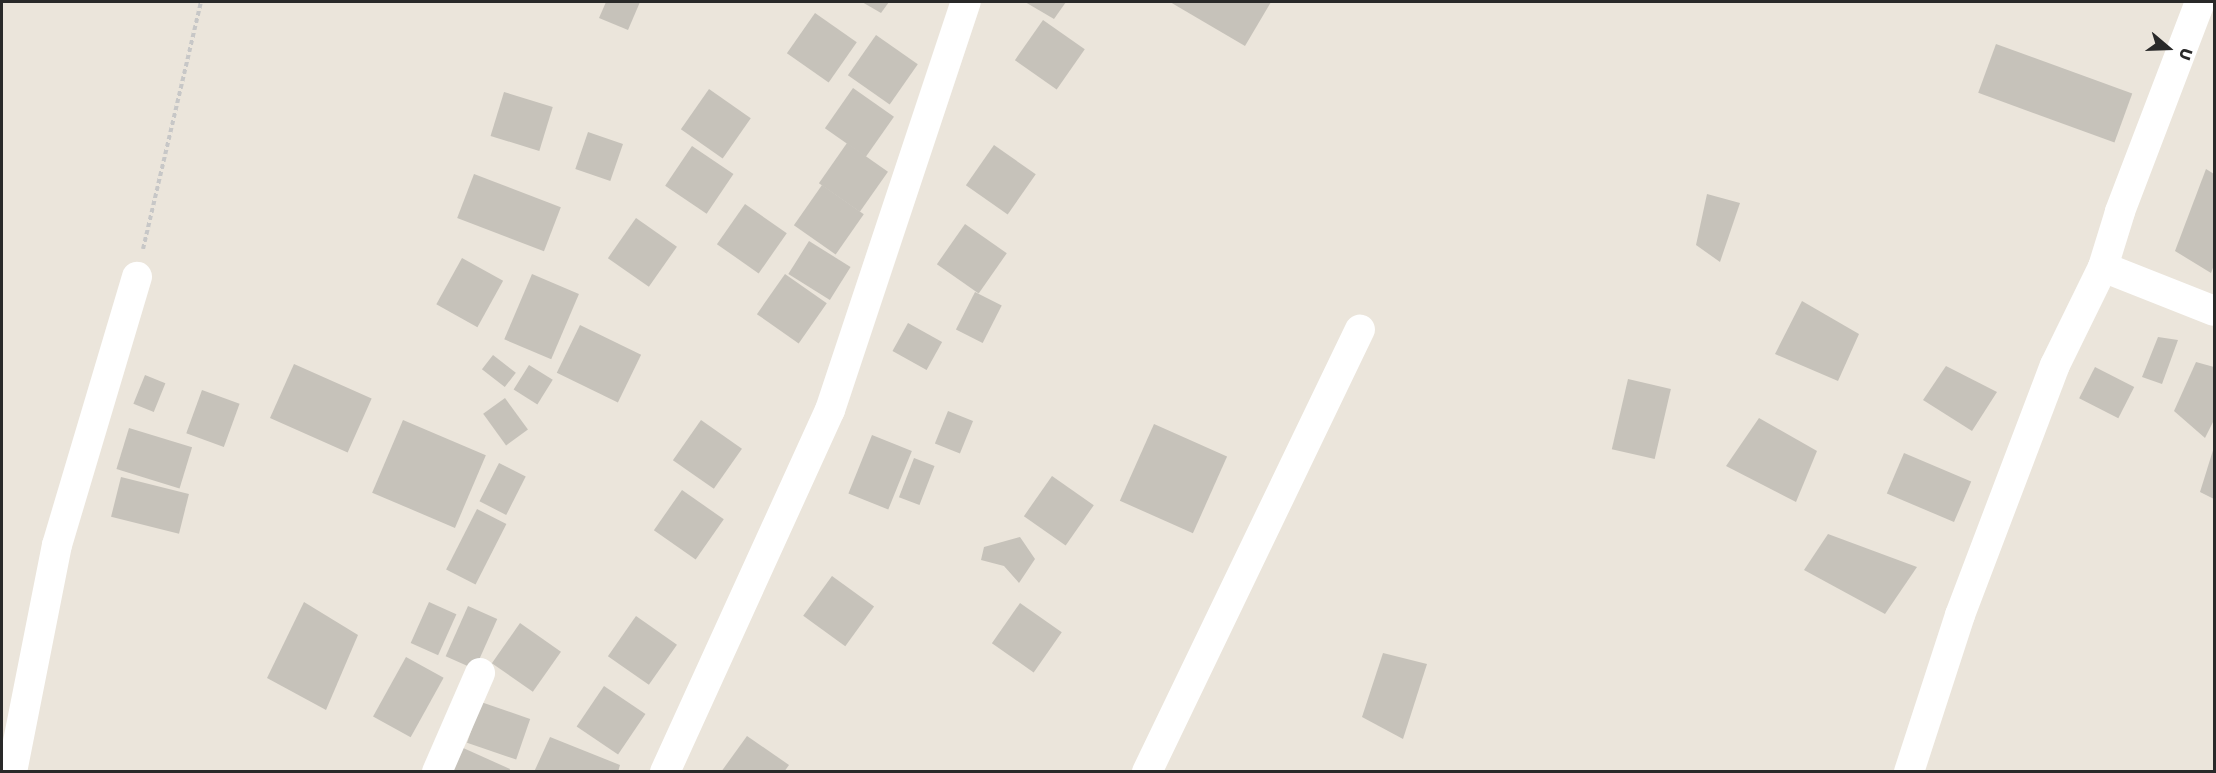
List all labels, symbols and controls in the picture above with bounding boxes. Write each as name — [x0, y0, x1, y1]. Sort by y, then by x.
north arrow — [2138, 18, 2198, 78]
text: U — [2173, 45, 2198, 63]

